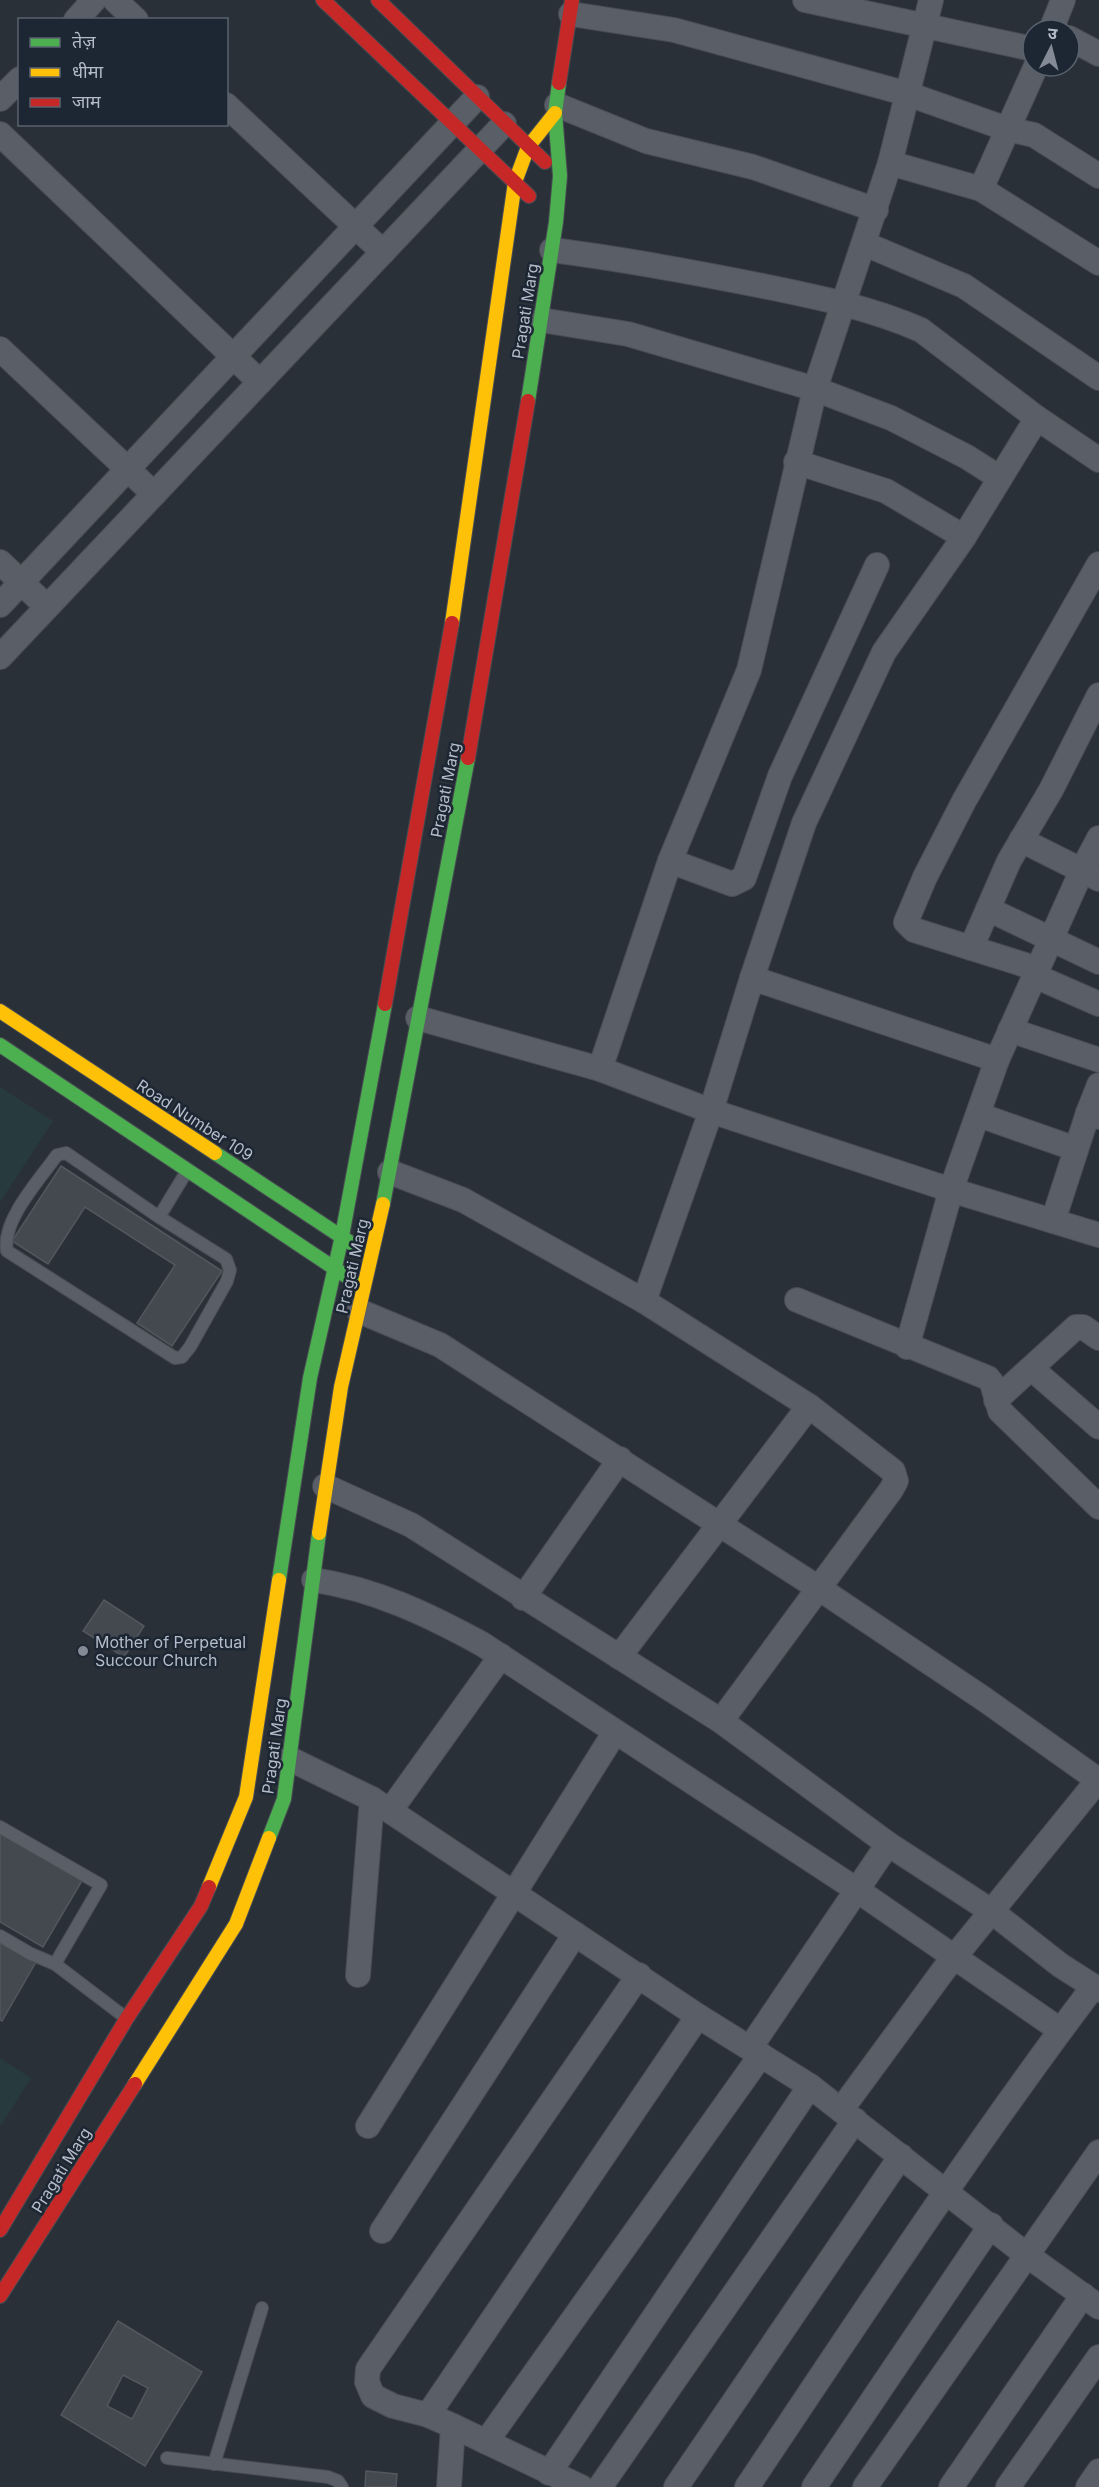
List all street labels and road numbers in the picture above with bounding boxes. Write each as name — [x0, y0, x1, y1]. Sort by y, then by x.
street label: Pragati Marg — [508, 262, 542, 360]
street label: Pragati Marg — [426, 741, 464, 839]
street label: Road Number 109 — [133, 1075, 257, 1165]
street label: Pragati Marg — [331, 1217, 373, 1315]
street label: Pragati Marg — [257, 1697, 291, 1795]
street label: Pragati Marg — [27, 2124, 95, 2216]

